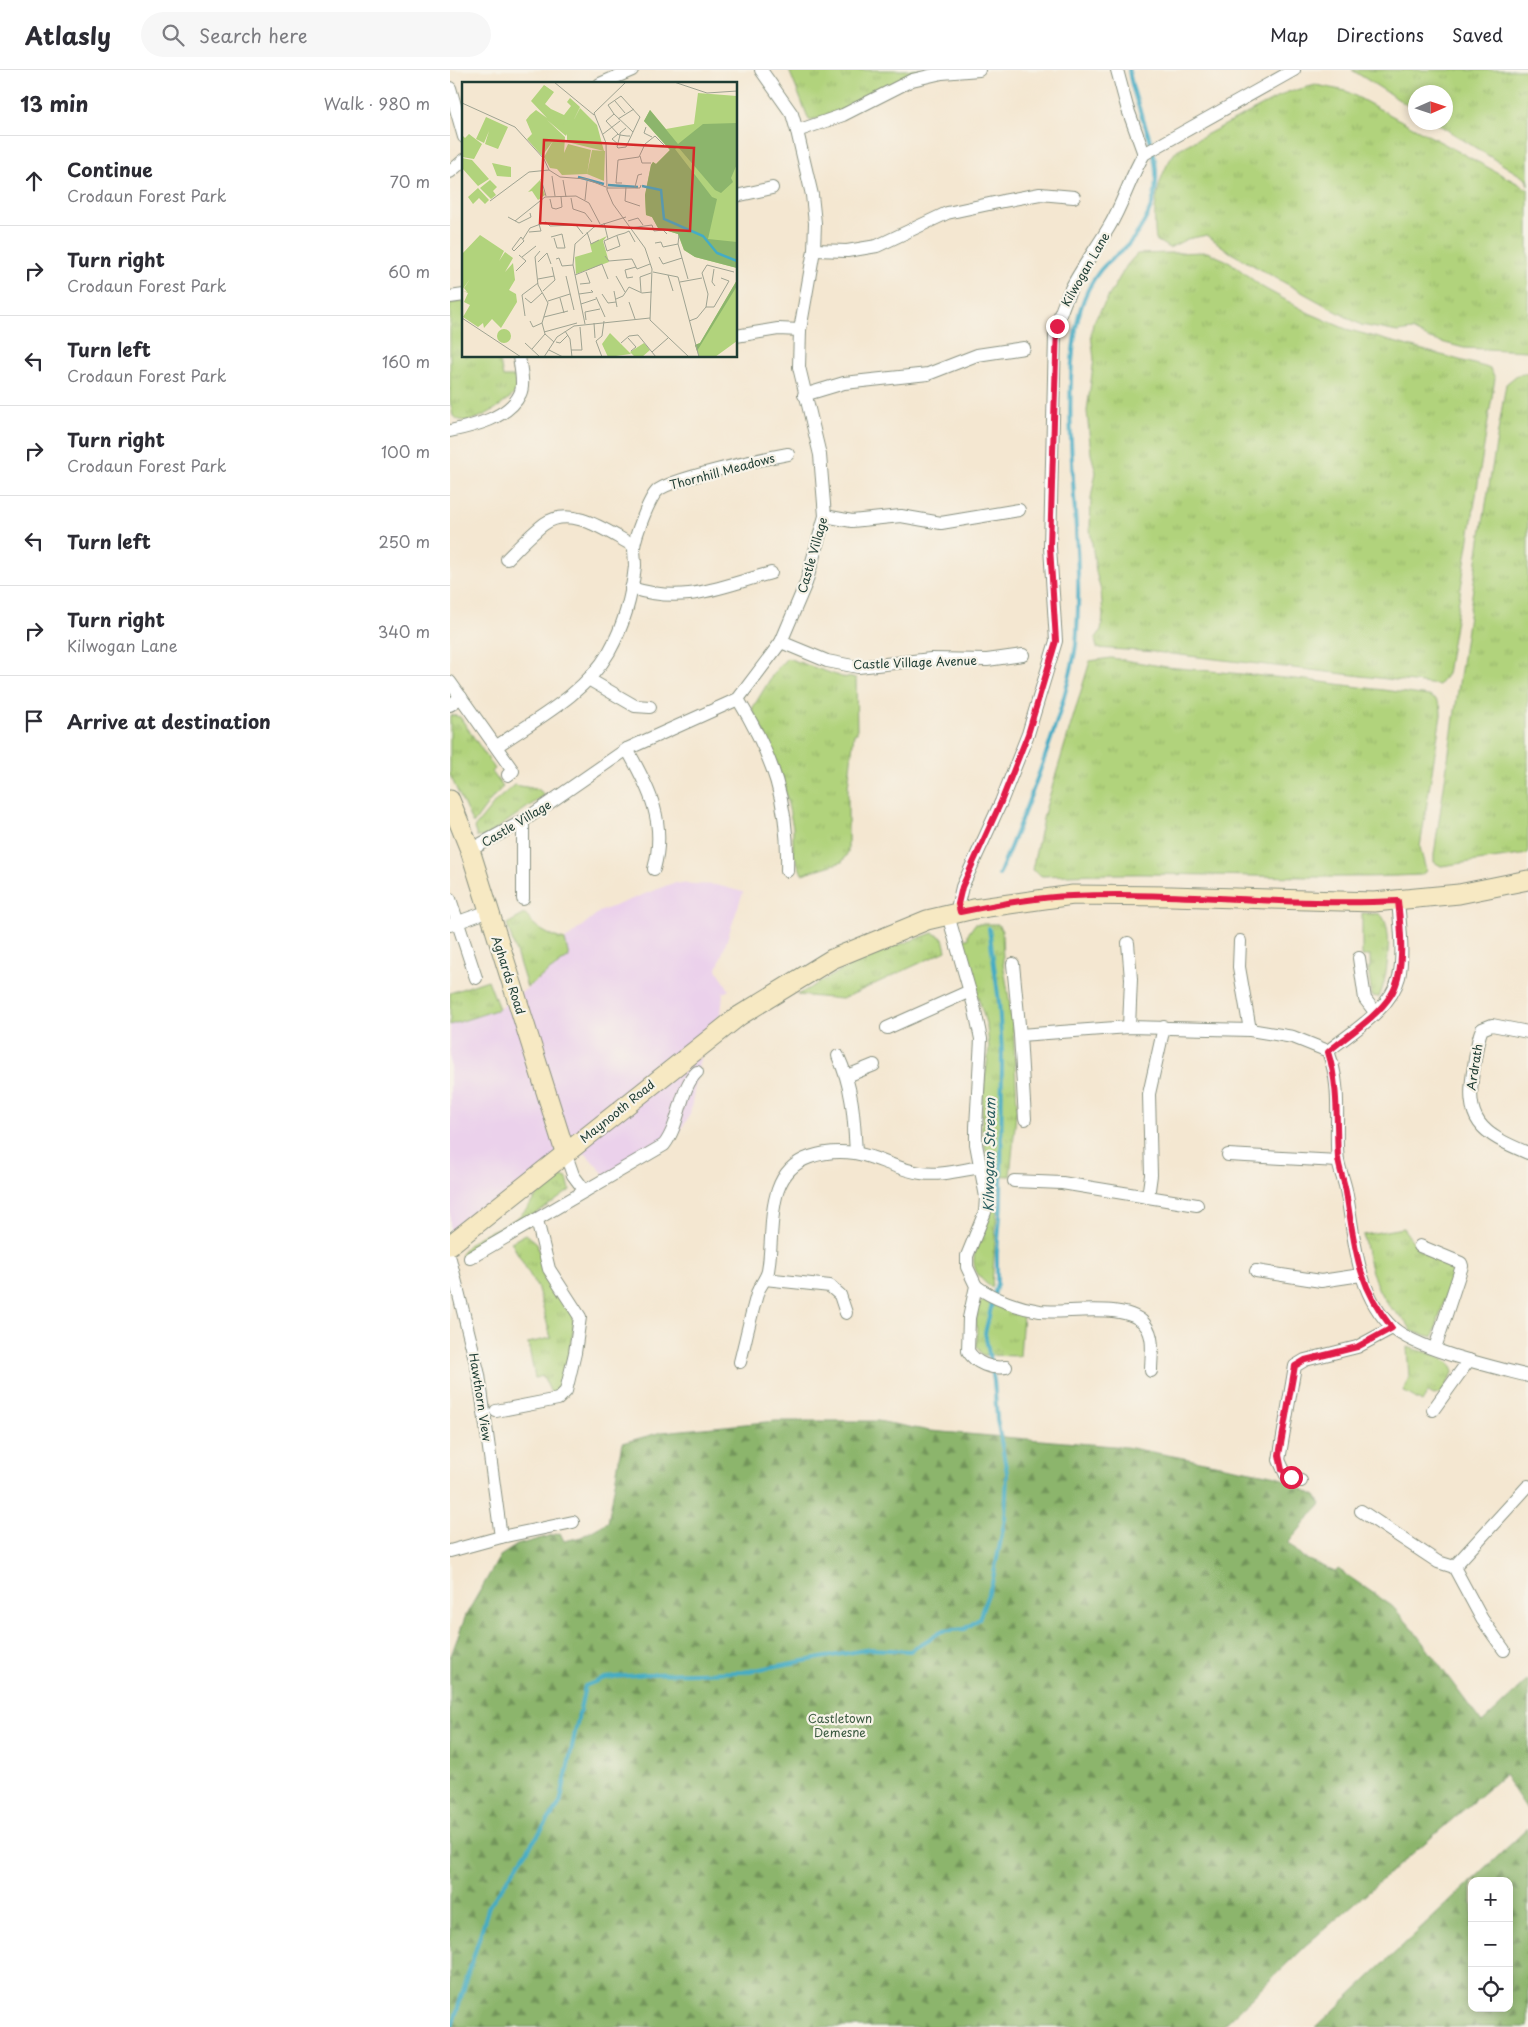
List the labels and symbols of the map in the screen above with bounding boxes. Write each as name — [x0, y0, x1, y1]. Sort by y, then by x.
inset map — [462, 82, 738, 358]
north arrow — [1408, 85, 1453, 130]
street label: Kilwogan Lane — [1056, 228, 1114, 309]
route end — [1046, 315, 1069, 338]
street label: Thornhill Meadows — [667, 448, 777, 494]
street label: Castle Village — [793, 515, 831, 595]
street label: Castle Village Avenue — [853, 651, 978, 673]
street label: Castle Village — [478, 795, 554, 851]
street label: Aghards Road — [488, 933, 530, 1017]
street label: Ardrath — [1461, 1042, 1487, 1092]
street label: Maynooth Road — [576, 1075, 658, 1147]
water label: Kilwogan Stream — [978, 1098, 1000, 1212]
street label: Hawthorn View — [465, 1351, 497, 1443]
route start — [1280, 1466, 1303, 1489]
park label: Castletown Demesne — [808, 1709, 872, 1741]

